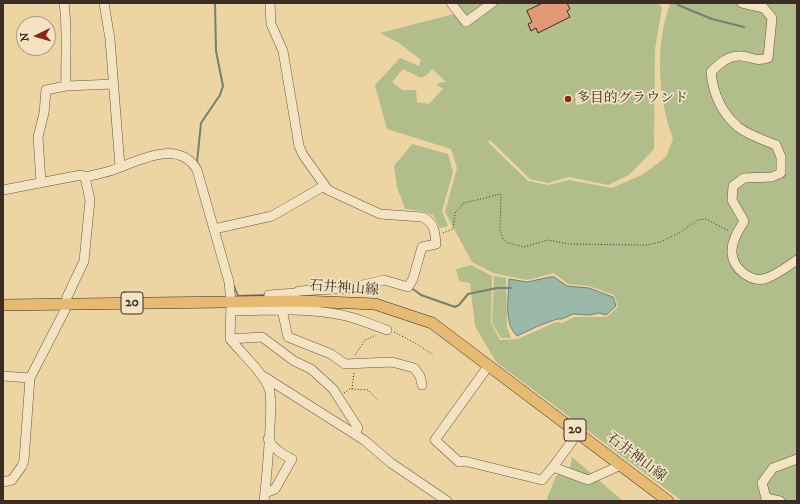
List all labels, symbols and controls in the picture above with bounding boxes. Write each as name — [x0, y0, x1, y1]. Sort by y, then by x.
north arrow — [16, 16, 56, 56]
text: N — [18, 32, 32, 42]
place label: 多目的グラウンド — [576, 91, 688, 107]
marker: 多目的グラウンド — [563, 94, 573, 104]
street label: 石井神山線 — [308, 278, 380, 300]
road number: 20 — [121, 292, 143, 314]
road number: 20 — [564, 419, 586, 441]
street label: 石井神山線 — [603, 430, 669, 486]

